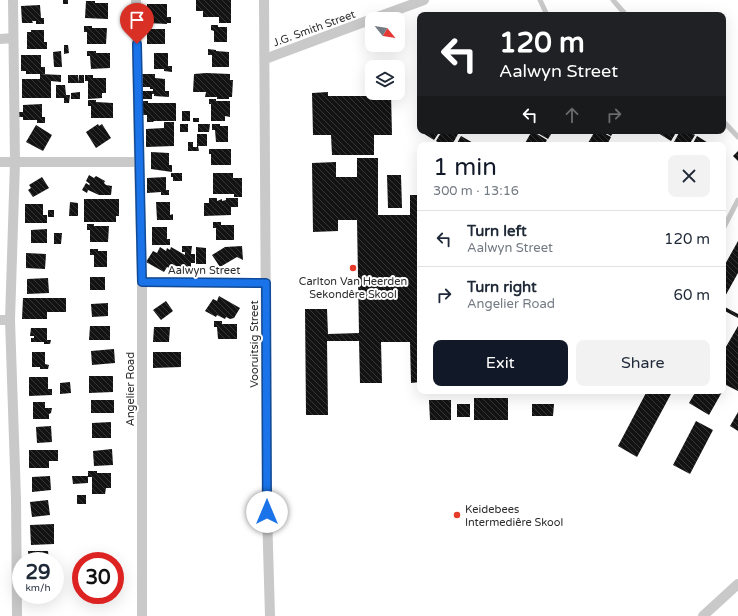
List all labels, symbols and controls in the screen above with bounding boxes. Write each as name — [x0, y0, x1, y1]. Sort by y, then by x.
pin — [120, 3, 154, 44]
street label: J.G. Smith Street — [271, 8, 357, 49]
icon: arrive — [126, 9, 148, 31]
north arrow — [365, 12, 405, 52]
map controls — [365, 12, 405, 100]
text: 120 m — [499, 26, 585, 60]
icon: left — [433, 28, 485, 80]
button: layers — [365, 60, 405, 100]
text: Aalwyn Street — [499, 60, 618, 82]
icon: left — [519, 104, 541, 126]
icon: ahead — [561, 104, 583, 126]
icon: right — [603, 104, 625, 126]
text: 1 min — [433, 153, 497, 182]
button: close — [668, 155, 710, 197]
text: 300 m · 13:16 — [433, 183, 519, 199]
text: Turn left — [467, 222, 527, 240]
icon: left — [433, 228, 455, 250]
text: 120 m — [664, 230, 710, 248]
text: Aalwyn Street — [467, 240, 553, 256]
marker: Carlton Van Heerden Sekondêre Skool — [348, 263, 358, 273]
street label: Aalwyn Street — [168, 264, 240, 277]
place label: Carlton Van Heerden Sekondêre Skool — [299, 275, 407, 301]
text: Turn right — [467, 278, 537, 296]
icon: right — [433, 284, 455, 306]
text: 60 m — [673, 286, 710, 304]
text: Angelier Road — [467, 296, 555, 312]
street label: Vooruitsig Street — [248, 300, 261, 388]
button: Exit — [433, 340, 568, 386]
button: Share — [576, 340, 710, 386]
street label: Angelier Road — [124, 352, 137, 426]
position arrow — [246, 491, 288, 533]
place label: Keidebees Intermediêre Skool — [465, 503, 563, 529]
marker: Keidebees Intermediêre Skool — [452, 510, 462, 520]
speed limit sign: 30 — [72, 552, 124, 604]
text: 29 — [25, 561, 51, 585]
text: km/h — [25, 582, 51, 594]

